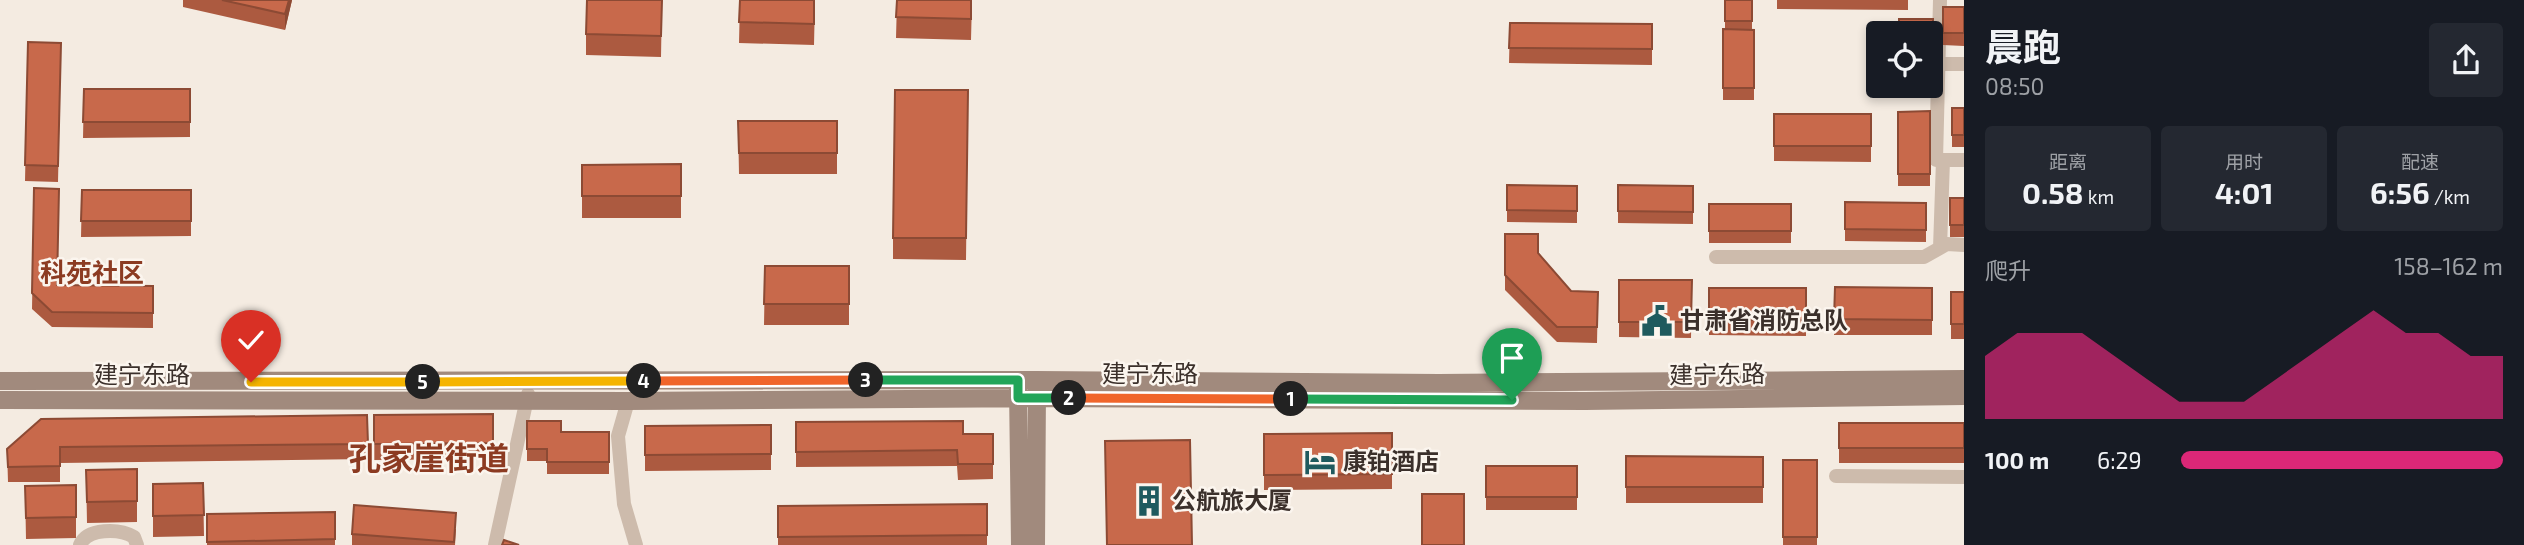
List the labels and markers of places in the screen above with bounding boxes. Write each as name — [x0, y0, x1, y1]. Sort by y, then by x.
public building icon: 甘肃省消防总队 — [1640, 304, 1674, 338]
place label: 甘肃省消防总队 — [1680, 305, 1848, 334]
pin — [221, 310, 281, 382]
pin — [1482, 328, 1542, 400]
pin: 3 — [848, 362, 884, 398]
pin: 5 — [406, 364, 440, 400]
pin: 4 — [626, 364, 662, 398]
pin: 2 — [1052, 380, 1086, 416]
pin: 1 — [1274, 382, 1308, 416]
hotel icon: 康铂酒店 — [1303, 445, 1337, 479]
place label: 康铂酒店 — [1343, 446, 1439, 475]
building icon: 公航旅大厦 — [1132, 484, 1166, 518]
place label: 公航旅大厦 — [1172, 485, 1292, 514]

